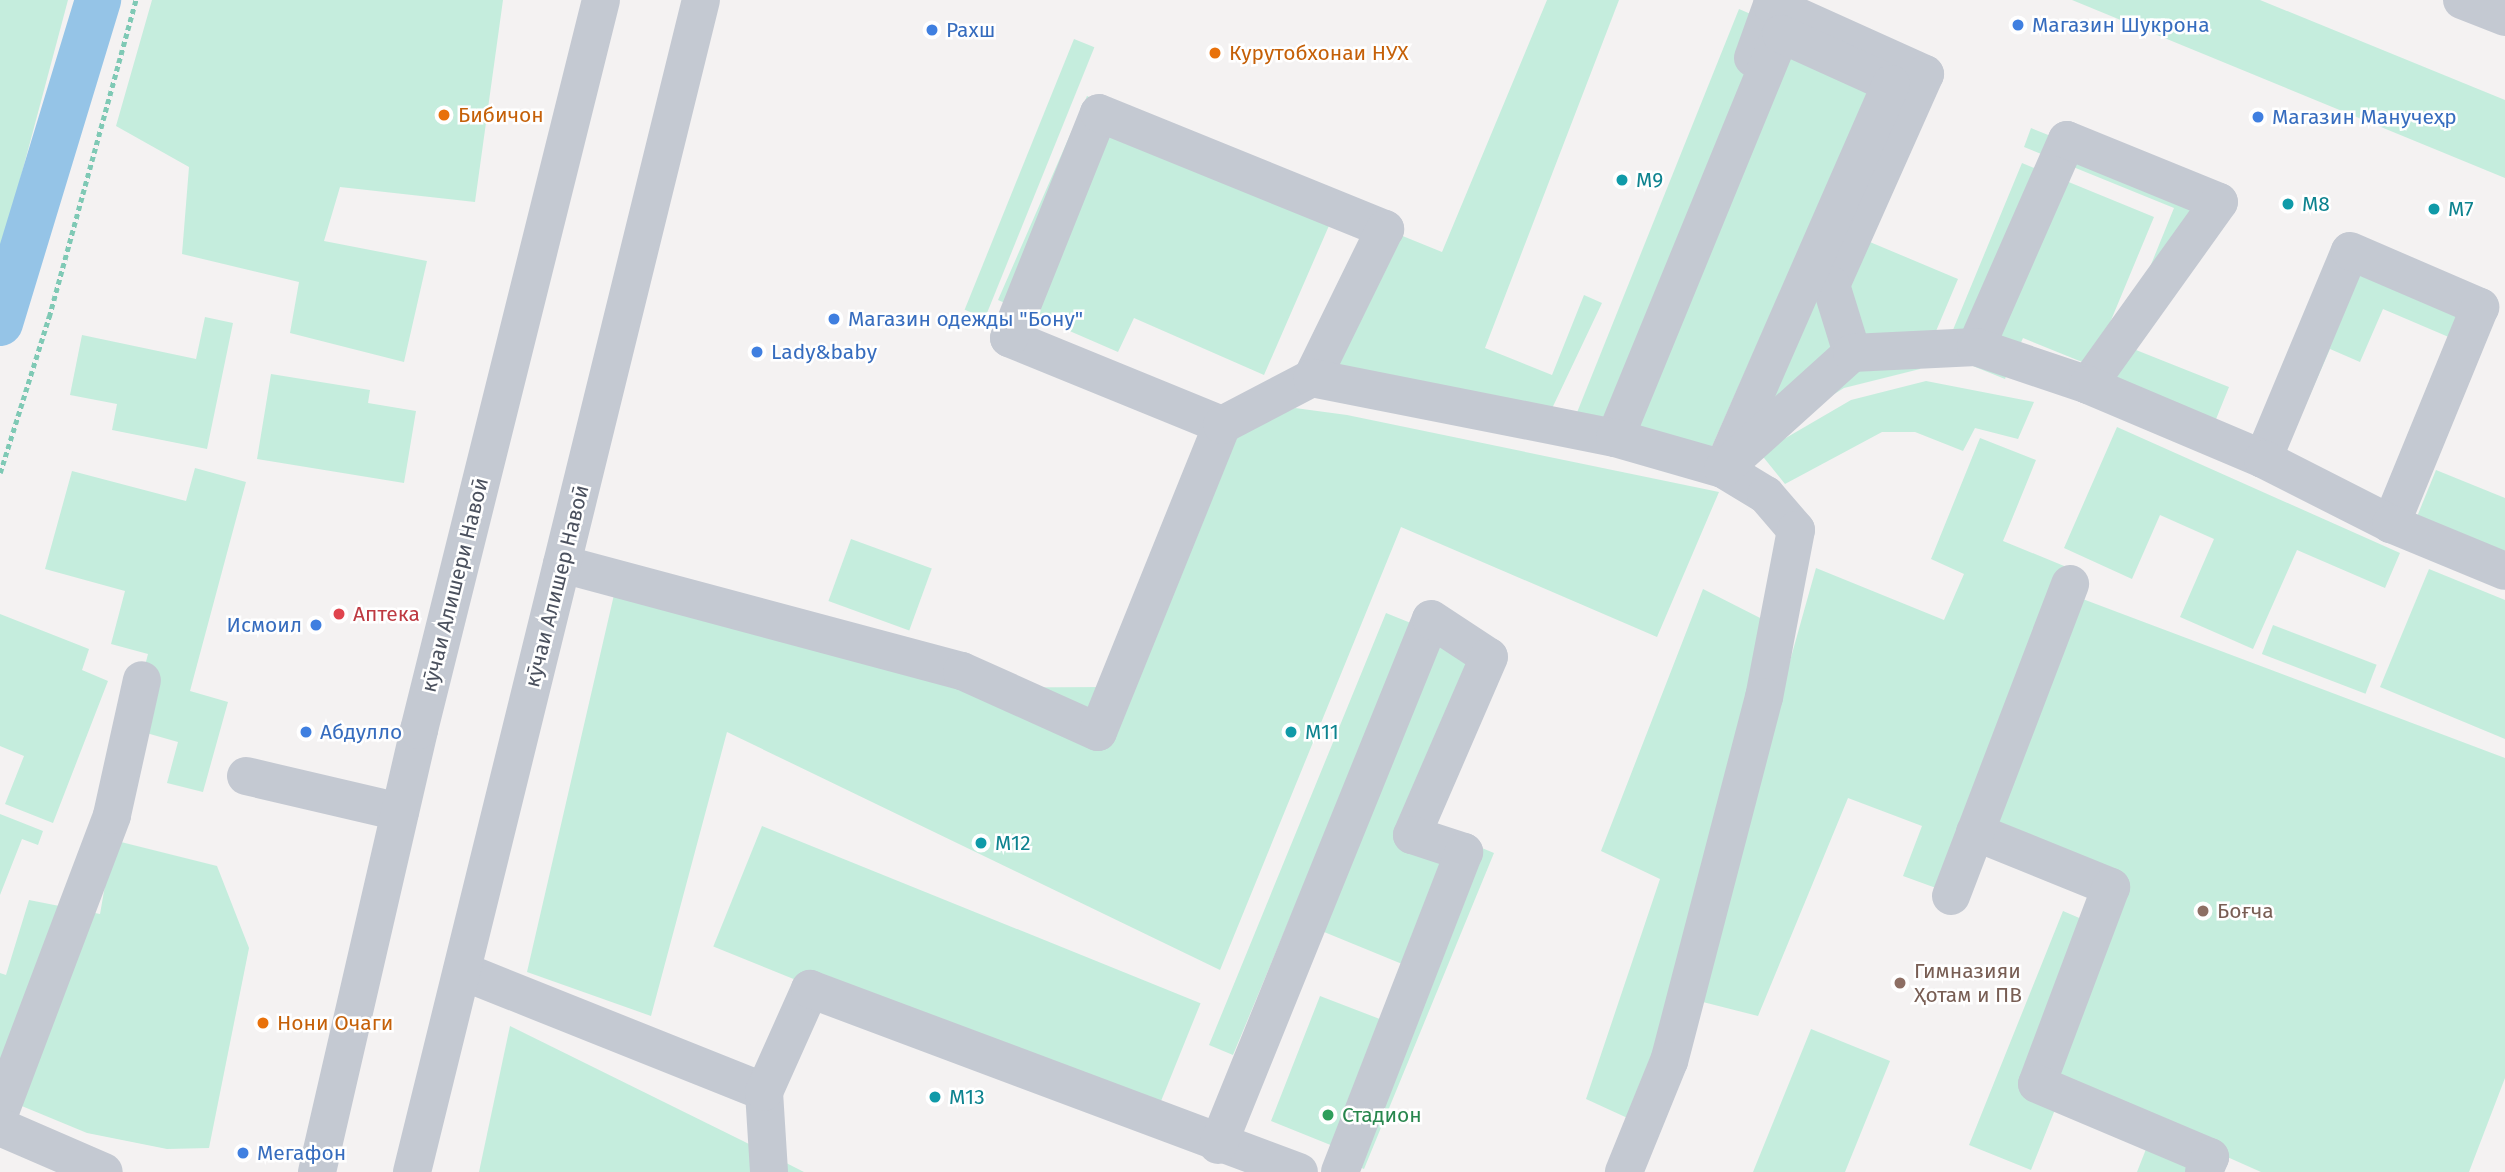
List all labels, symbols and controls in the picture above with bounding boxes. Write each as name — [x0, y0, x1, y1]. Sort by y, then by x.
place label: Магазин Шукрона — [2032, 12, 2210, 38]
place label: Рахш — [946, 17, 995, 43]
marker: Магазин Шукрона — [2010, 17, 2026, 33]
marker: Рахш — [924, 22, 940, 38]
place label: Курутобхонаи НУХ — [1229, 40, 1409, 66]
marker: Курутобхонаи НУХ — [1207, 45, 1223, 61]
place label: Бибичон — [458, 102, 544, 128]
place label: Магазин Манучеҳр — [2272, 104, 2457, 130]
marker: Бибичон — [436, 107, 452, 123]
marker: Магазин Манучеҳр — [2250, 109, 2266, 125]
place label: М9 — [1636, 167, 1663, 193]
marker: М9 — [1614, 172, 1630, 188]
place label: М8 — [2302, 191, 2330, 217]
marker: М8 — [2280, 196, 2296, 212]
place label: М7 — [2448, 196, 2473, 222]
marker: М7 — [2426, 201, 2442, 217]
place label: Магазин одежды "Бону" — [848, 306, 1083, 332]
marker: Магазин одежды "Бону" — [826, 311, 842, 327]
place label: Lady&baby — [771, 339, 877, 365]
marker: Lady&baby — [749, 344, 765, 360]
street label: кӯчаи Алишери Навоӣ — [416, 475, 494, 695]
street label: кӯчаи Алишер Навоӣ — [520, 482, 594, 690]
place label: Аптека — [353, 601, 420, 627]
marker: Аптека — [331, 606, 347, 622]
place label: Исмоил — [227, 612, 302, 638]
marker: Исмоил — [308, 617, 324, 633]
place label: Абдулло — [320, 719, 402, 745]
place label: М11 — [1305, 719, 1339, 745]
marker: Абдулло — [298, 724, 314, 740]
marker: М11 — [1283, 724, 1299, 740]
place label: М12 — [995, 830, 1031, 856]
marker: М12 — [973, 835, 989, 851]
place label: Боғча — [2217, 898, 2274, 924]
marker: Боғча — [2195, 903, 2211, 919]
place label: Гимназияи Ҳотам и ПВ — [1914, 958, 2022, 1008]
marker: Гимназияи Ҳотам и ПВ — [1892, 975, 1908, 991]
place label: Нони Очаги — [277, 1010, 393, 1036]
marker: Нони Очаги — [255, 1015, 271, 1031]
place label: М13 — [949, 1084, 985, 1110]
marker: М13 — [927, 1089, 943, 1105]
place label: Стадион — [1342, 1102, 1422, 1128]
marker: Стадион — [1320, 1107, 1336, 1123]
place label: Мегафон — [257, 1140, 346, 1166]
marker: Мегафон — [235, 1145, 251, 1161]

